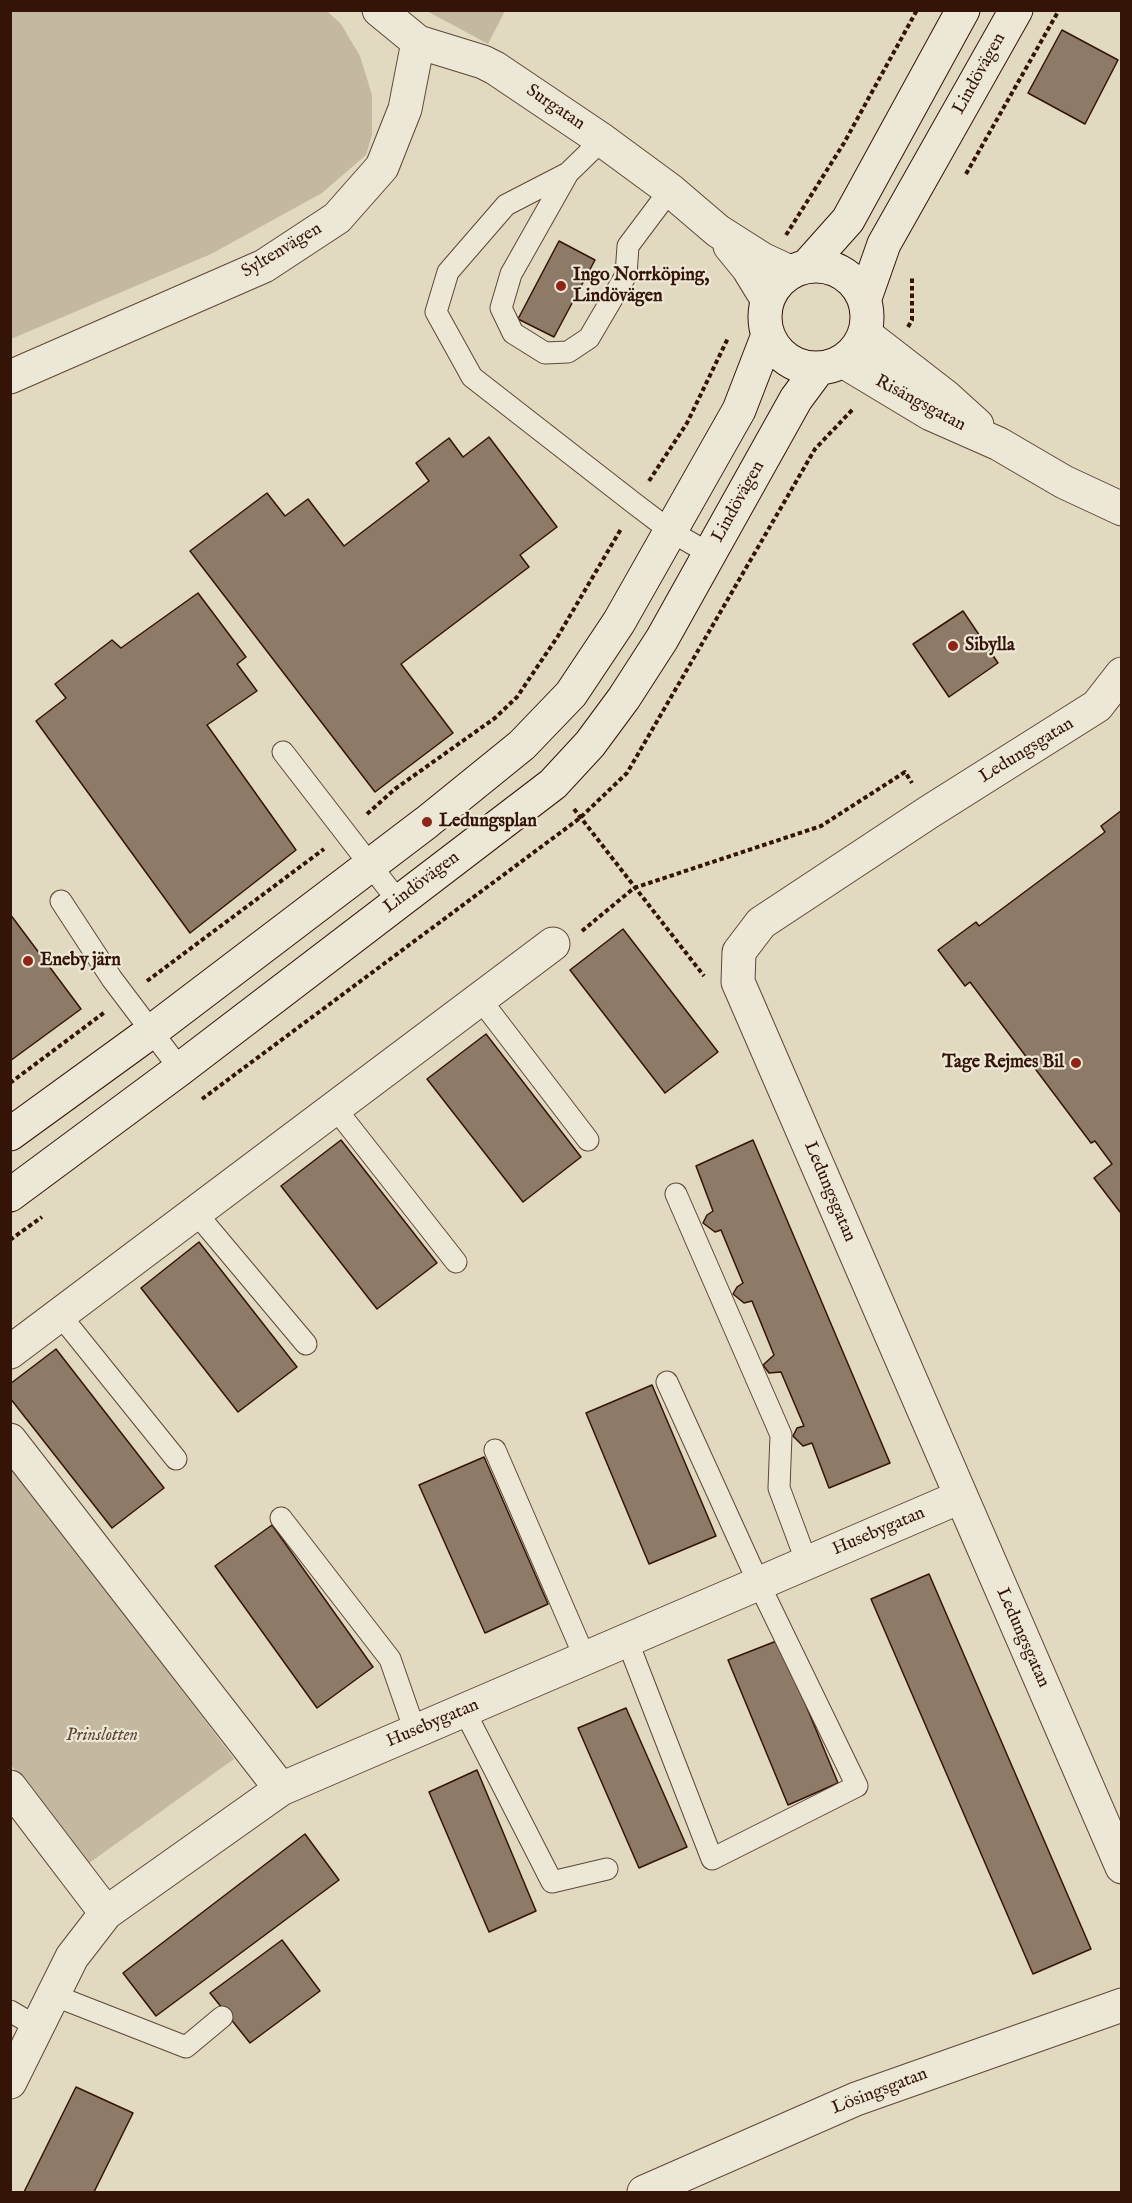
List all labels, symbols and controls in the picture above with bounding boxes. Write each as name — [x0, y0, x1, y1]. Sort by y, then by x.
street label: Lindövägen — [949, 30, 1011, 118]
street label: Surgatan — [521, 81, 589, 135]
street label: Syltenvägen — [238, 219, 326, 283]
place label: Ingo Norrköping, Lindövägen — [573, 265, 709, 308]
marker: Ingo Norrköping, Lindövägen — [554, 279, 568, 293]
street label: Risängsgatan — [871, 371, 969, 437]
street label: Lindövägen — [708, 458, 770, 546]
place label: Sibylla — [965, 635, 1015, 657]
marker: Sibylla — [946, 639, 960, 653]
street label: Ledungsgatan — [976, 714, 1078, 788]
place label: Ledungsplan — [439, 811, 537, 833]
marker: Ledungsplan — [420, 815, 434, 829]
street label: Lindövägen — [380, 847, 464, 919]
place label: Eneby järn — [40, 950, 121, 972]
marker: Eneby järn — [21, 954, 35, 968]
place label: Tage Rejmes Bil — [942, 1052, 1064, 1074]
marker: Tage Rejmes Bil — [1069, 1056, 1083, 1070]
street label: Ledungsgatan — [798, 1139, 860, 1245]
street label: Husebygatan — [830, 1503, 928, 1561]
street label: Ledungsgatan — [990, 1585, 1054, 1691]
street label: Husebygatan — [384, 1695, 482, 1753]
park label: Prinslotten — [66, 1725, 138, 1747]
street label: Lösingsgatan — [829, 2064, 931, 2120]

